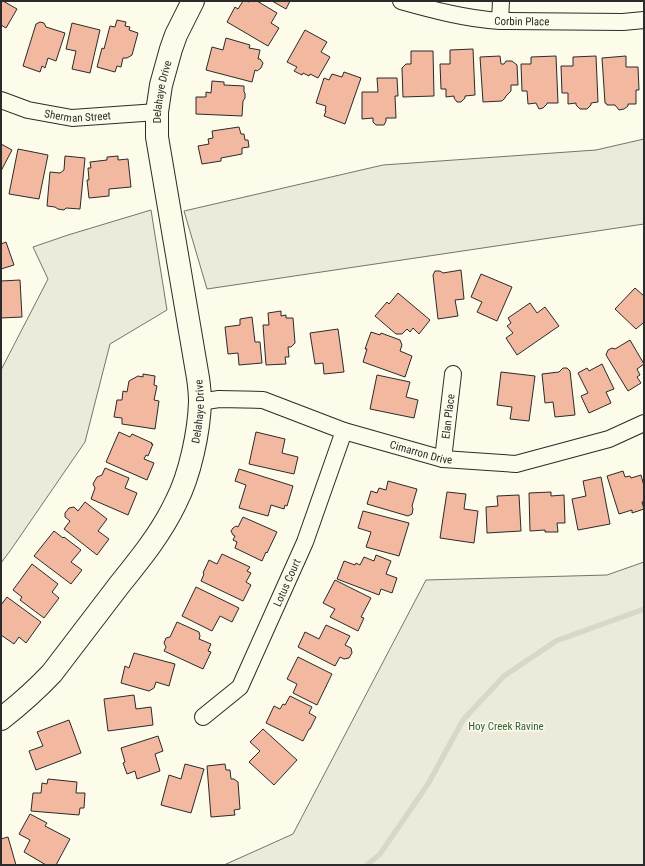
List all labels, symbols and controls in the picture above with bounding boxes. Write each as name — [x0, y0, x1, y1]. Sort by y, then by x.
street label: Corbin Place — [494, 14, 549, 28]
street label: Delahaye Drive — [151, 59, 174, 123]
street label: Sherman Street — [43, 107, 111, 124]
street label: Delahaye Drive — [189, 379, 207, 444]
street label: Elan Place — [439, 393, 457, 440]
street label: Cimarron Drive — [388, 438, 453, 466]
street label: Lotus Court — [270, 557, 303, 609]
park label: Hoy Creek Ravine — [468, 720, 544, 733]

